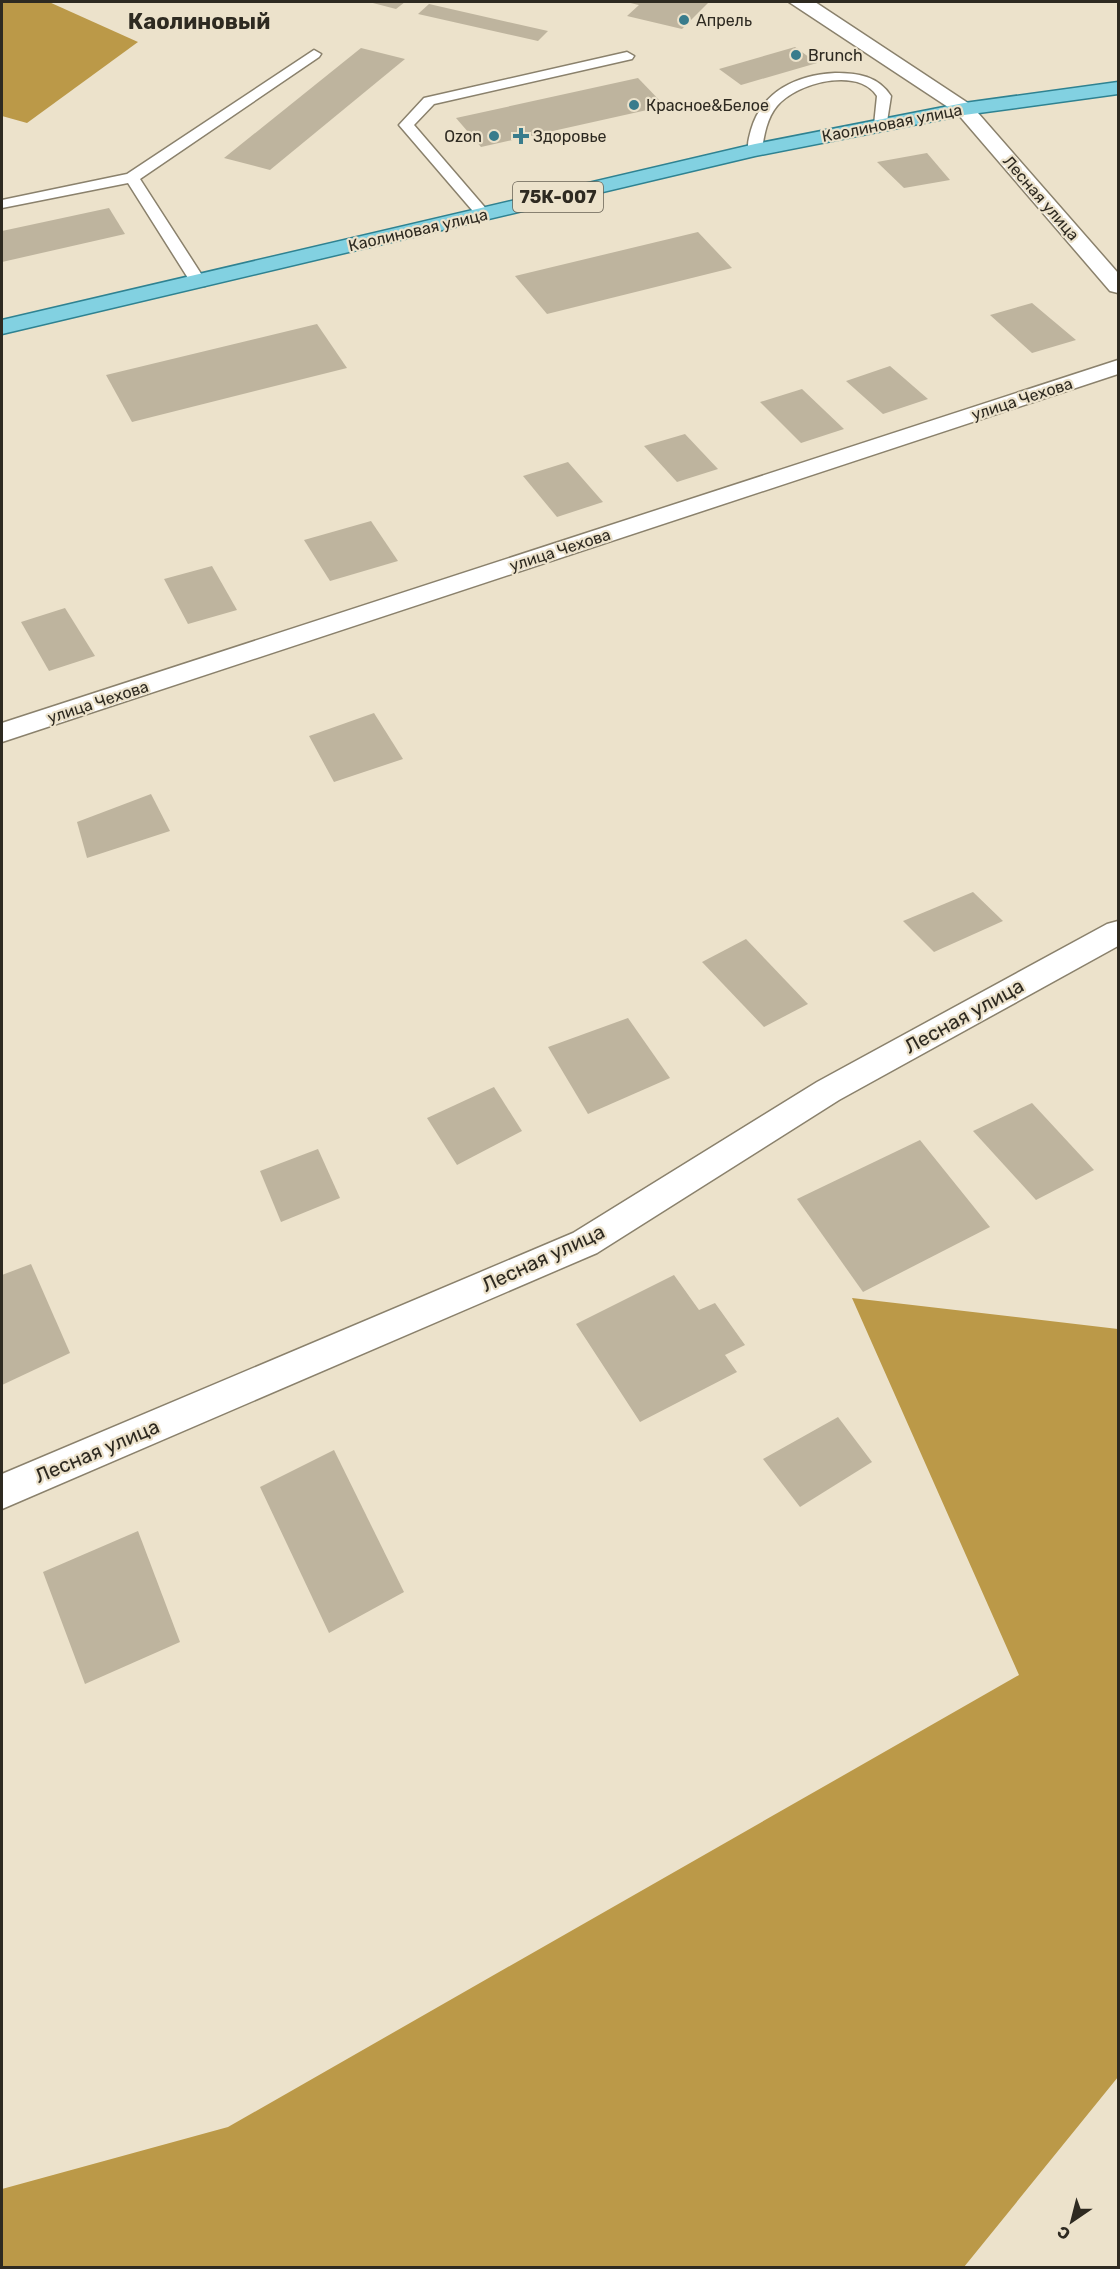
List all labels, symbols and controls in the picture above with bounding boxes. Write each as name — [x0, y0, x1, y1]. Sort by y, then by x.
district label: Каолиновый — [128, 8, 270, 35]
place label: Апрель — [696, 11, 752, 30]
marker: Апрель — [677, 13, 691, 27]
place label: Brunch — [808, 46, 863, 65]
marker: Brunch — [789, 48, 803, 62]
place label: Красное&Белое — [646, 96, 769, 115]
marker: Красное&Белое — [627, 98, 641, 112]
street label: Каолиновая улица — [820, 100, 964, 146]
place label: Ozon — [444, 127, 482, 146]
place label: Здоровье — [533, 127, 606, 146]
marker: Ozon — [487, 129, 501, 143]
marker: Здоровье — [514, 129, 528, 143]
street label: Лесная улица — [999, 152, 1083, 244]
road number: 75К-007 — [513, 182, 603, 212]
street label: Каолиновая улица — [346, 205, 490, 255]
street label: улица Чехова — [969, 374, 1075, 424]
street label: улица Чехова — [507, 525, 613, 575]
street label: улица Чехова — [45, 677, 151, 727]
street label: Лесная улица — [900, 973, 1028, 1059]
street label: Лесная улица — [478, 1219, 608, 1297]
street label: Лесная улица — [31, 1414, 163, 1488]
north arrow — [1042, 2191, 1102, 2251]
text: С — [1054, 2222, 1074, 2244]

